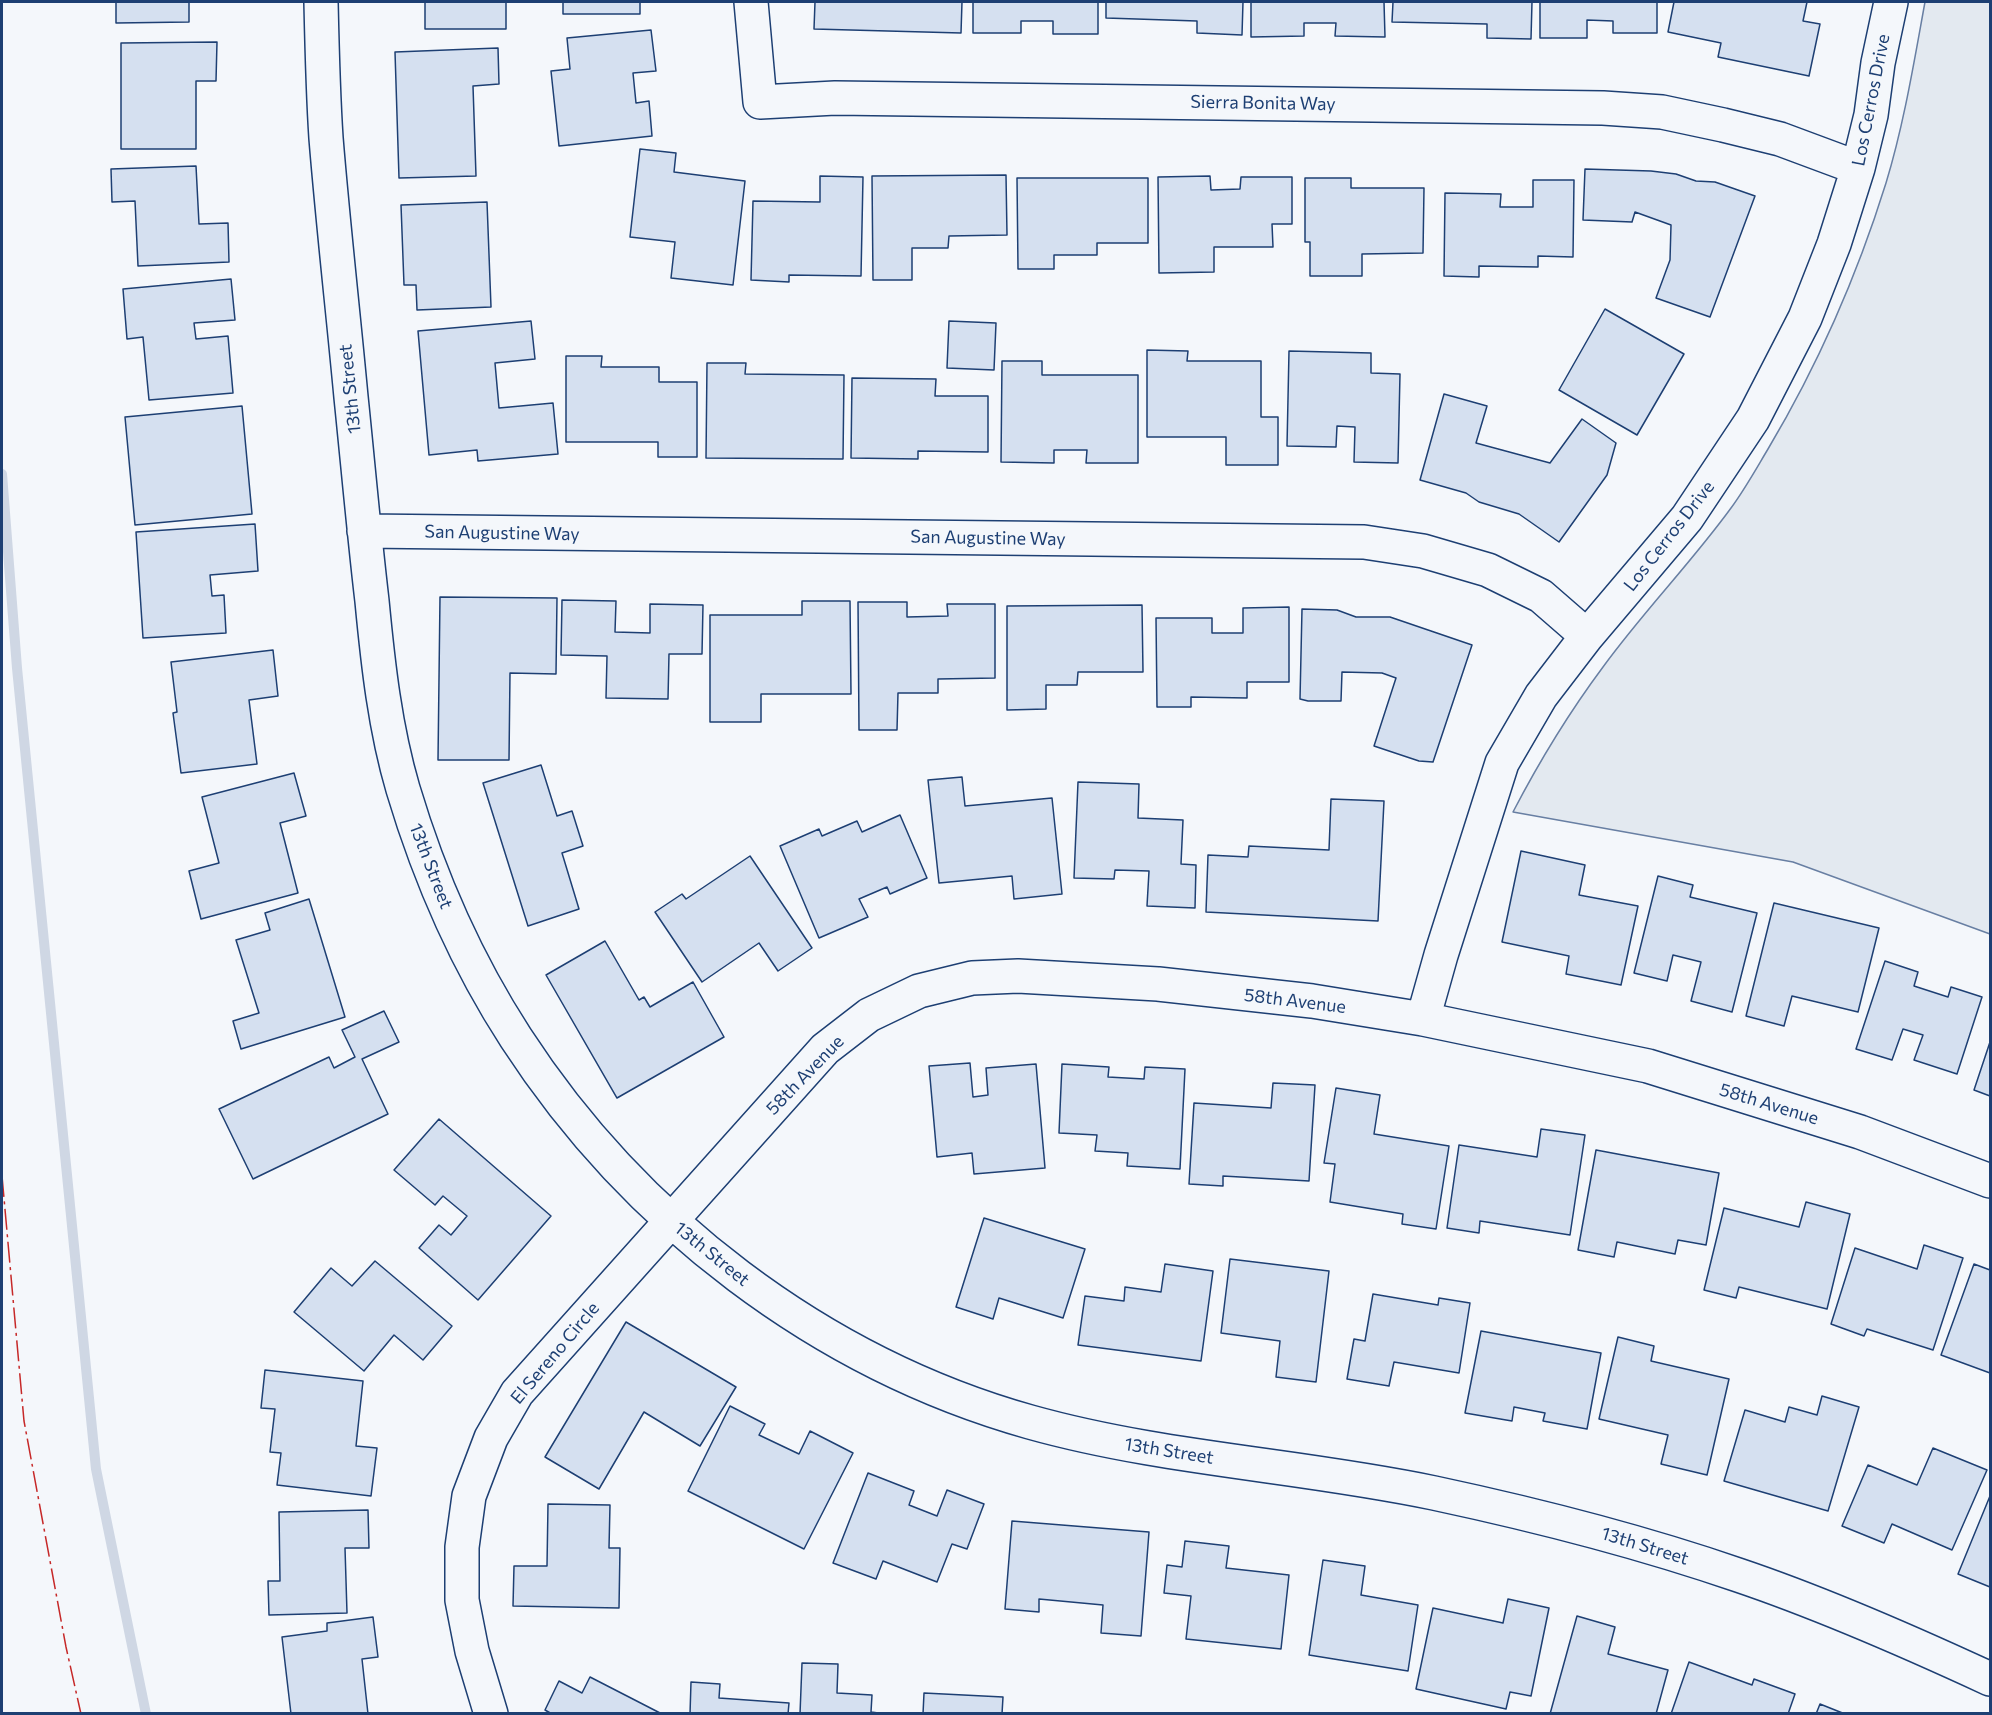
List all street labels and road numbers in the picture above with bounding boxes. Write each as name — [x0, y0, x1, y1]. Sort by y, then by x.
street label: Los Cerros Drive — [1848, 32, 1894, 168]
street label: Sierra Bonita Way — [1190, 91, 1336, 115]
street label: 13th Street — [335, 343, 365, 435]
street label: Los Cerros Drive — [1619, 477, 1719, 595]
street label: San Augustine Way — [424, 521, 580, 545]
street label: San Augustine Way — [910, 526, 1066, 550]
street label: 13th Street — [405, 820, 457, 912]
street label: 58th Avenue — [1243, 984, 1347, 1018]
street label: 58th Avenue — [762, 1031, 848, 1119]
street label: 58th Avenue — [1717, 1079, 1821, 1129]
street label: 13th Street — [670, 1217, 754, 1291]
street label: El Sereno Circle — [506, 1298, 604, 1408]
street label: 13th Street — [1123, 1433, 1215, 1469]
street label: 13th Street — [1599, 1523, 1691, 1569]

